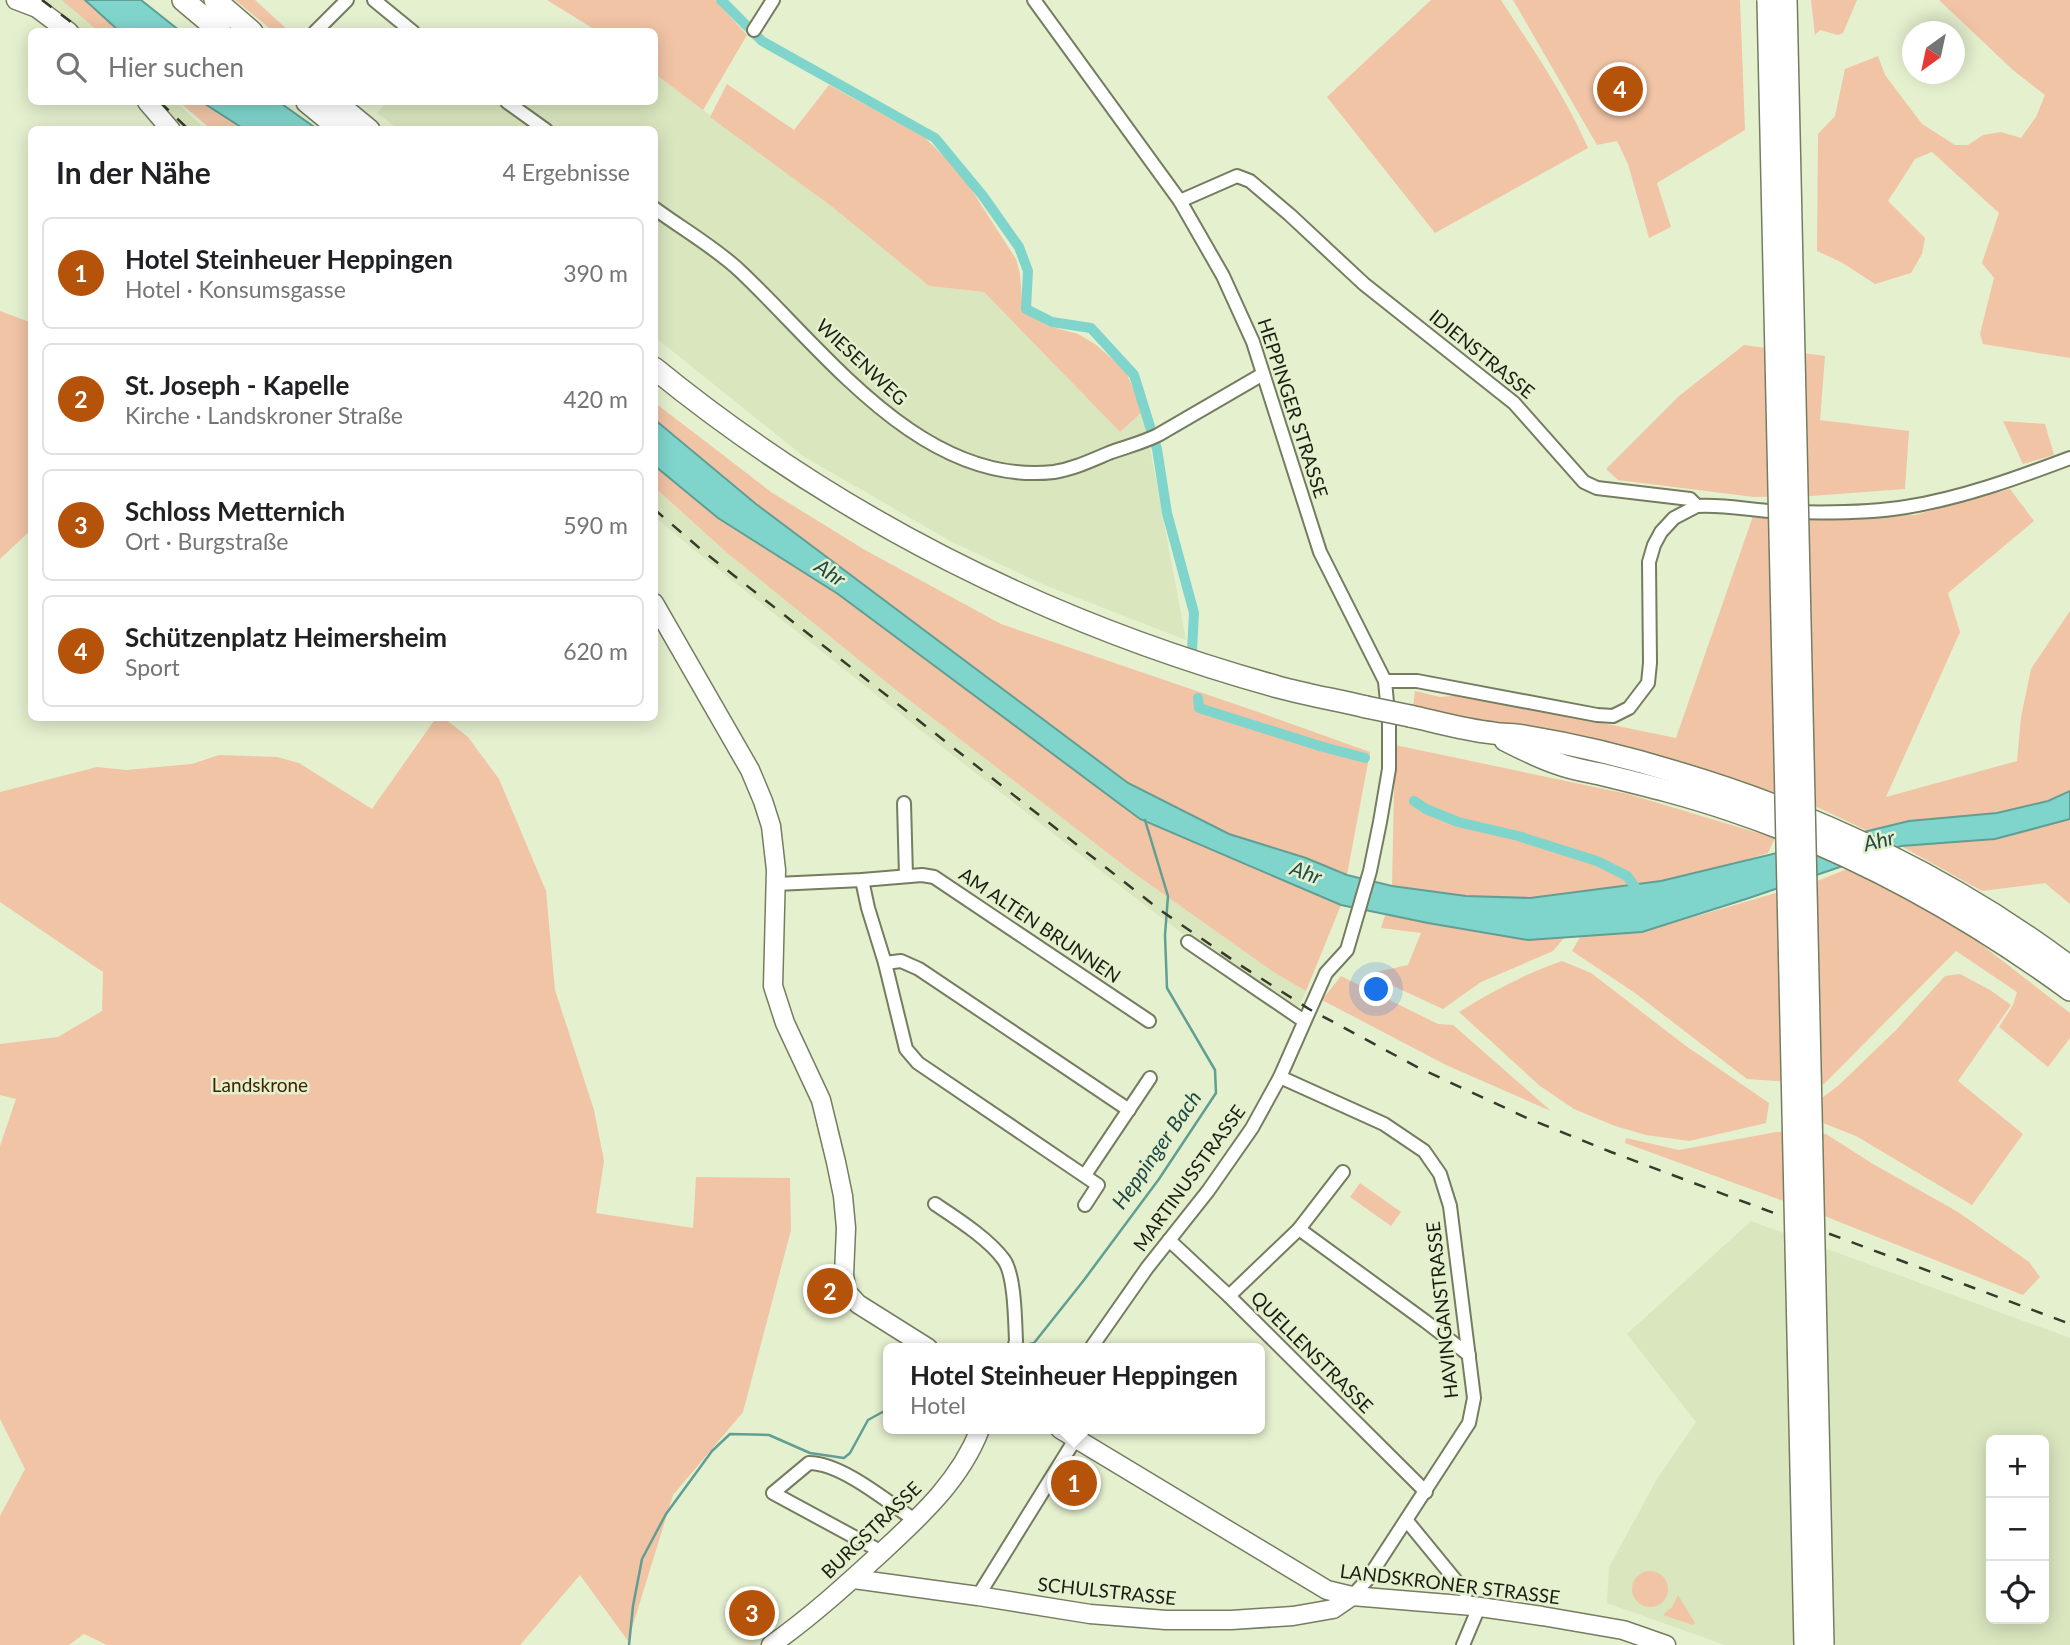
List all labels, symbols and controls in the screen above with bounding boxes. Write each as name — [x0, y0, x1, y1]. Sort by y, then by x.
north arrow — [1902, 21, 1965, 84]
search box — [28, 28, 658, 105]
icon: search — [52, 48, 90, 86]
text: Hier suchen — [108, 51, 244, 83]
pin: 4 — [1597, 63, 1643, 115]
text: In der Nähe — [56, 154, 211, 190]
text: 4 Ergebnisse — [502, 158, 630, 186]
text: Hotel Steinheuer Heppingen — [125, 243, 453, 275]
text: 1 — [74, 259, 88, 287]
text: 390 m — [563, 259, 628, 287]
text: Hotel · Konsumsgasse — [125, 275, 346, 303]
street label: IDIENSTRASSE — [1425, 304, 1539, 403]
street label: WIESENWEG — [812, 314, 913, 410]
street label: HEPPINGER STRASSE — [1254, 315, 1333, 501]
text: St. Joseph - Kapelle — [125, 369, 349, 401]
text: 2 — [74, 385, 88, 413]
text: 420 m — [563, 385, 628, 413]
text: Kirche · Landskroner Straße — [125, 401, 403, 429]
text: Schloss Metternich — [125, 495, 345, 527]
text: 3 — [74, 511, 88, 539]
text: 590 m — [563, 511, 628, 539]
text: Ort · Burgstraße — [125, 527, 288, 555]
water label: Ahr — [810, 552, 852, 591]
text: Schützenplatz Heimersheim — [125, 621, 447, 653]
text: 4 — [74, 637, 88, 665]
text: 620 m — [563, 637, 628, 665]
text: Sport — [125, 653, 180, 681]
water label: Ahr — [1859, 823, 1898, 856]
water label: Ahr — [1286, 854, 1326, 889]
street label: AM ALTEN BRUNNEN — [955, 862, 1125, 987]
your location — [1359, 972, 1393, 1006]
park label: Landskrone — [212, 1073, 308, 1096]
water label: Heppinger Bach — [1106, 1085, 1206, 1213]
street label: MARTINUSSTRASSE — [1128, 1100, 1249, 1255]
street label: HAVINGANSTRASSE — [1421, 1220, 1462, 1400]
pin: 2 — [807, 1265, 853, 1317]
street label: QUELLENSTRASSE — [1247, 1286, 1378, 1417]
popup — [883, 1343, 1265, 1434]
text: Hotel Steinheuer Heppingen — [910, 1359, 1238, 1391]
text: Hotel — [910, 1391, 966, 1419]
map controls — [1986, 1435, 2049, 1624]
button: + — [1986, 1435, 2049, 1498]
pin: 1 — [1051, 1457, 1097, 1509]
street label: BURGSTRASSE — [816, 1476, 925, 1583]
button: − — [1986, 1498, 2049, 1561]
street label: LANDSKRONER STRASSE — [1339, 1559, 1561, 1608]
button: locate — [1986, 1561, 2049, 1624]
street label: SCHULSTRASSE — [1037, 1572, 1177, 1609]
pin: 3 — [729, 1587, 775, 1639]

